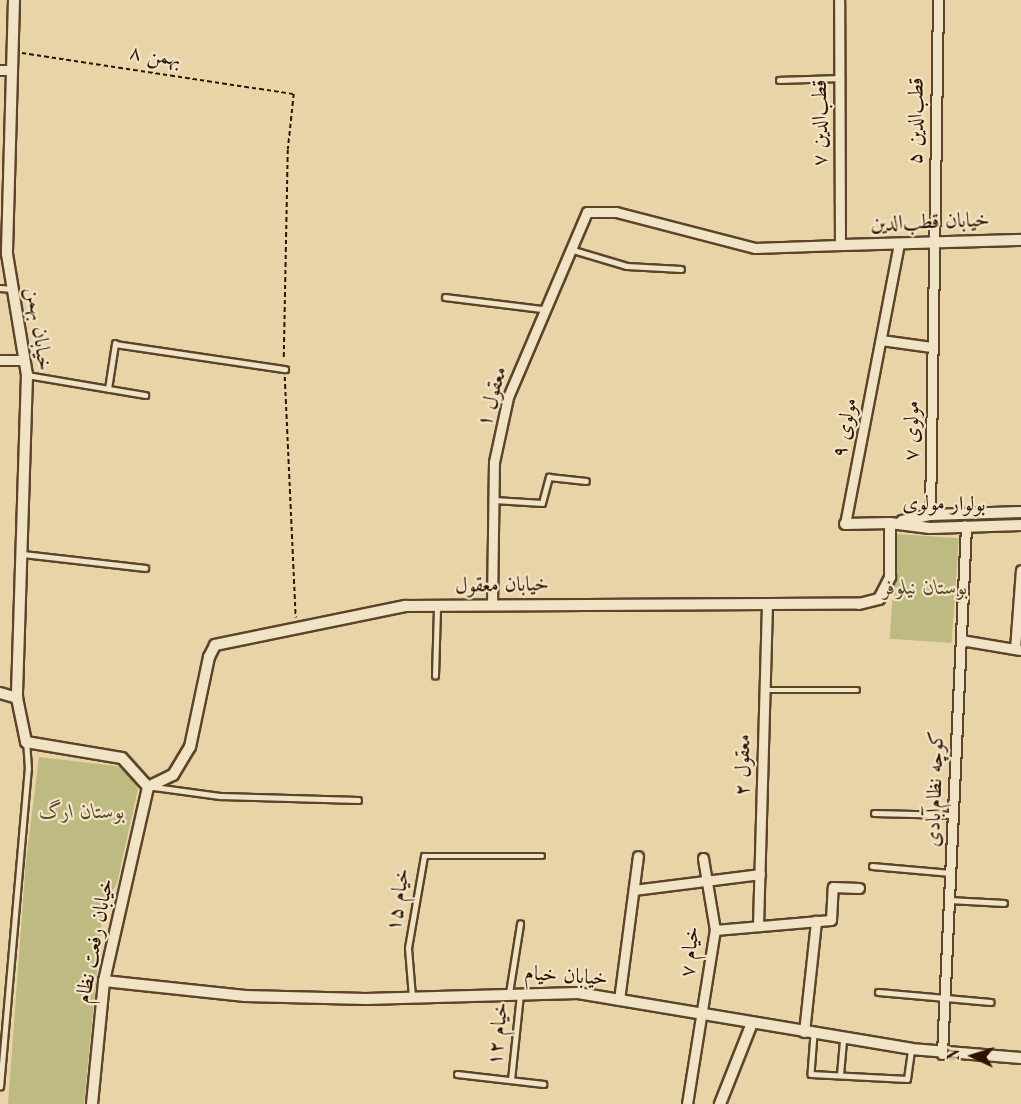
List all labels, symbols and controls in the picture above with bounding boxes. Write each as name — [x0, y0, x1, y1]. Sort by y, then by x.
street label: بهمن ۸ — [128, 41, 182, 73]
street label: قطب‌الدین ۵ — [904, 77, 930, 165]
street label: قطب‌الدین ۷ — [808, 79, 834, 167]
street label: خیابان قطب‌الدین — [870, 208, 990, 238]
street label: خیابان بهمن — [20, 286, 56, 372]
street label: معقول ۱ — [472, 364, 514, 430]
street label: مولوی ۹ — [828, 396, 864, 460]
street label: مولوی ۷ — [900, 401, 926, 461]
street label: بولوار مولوی — [902, 492, 986, 518]
street label: خیابان معقول — [455, 573, 549, 599]
park label: بوستان نیلوفر — [882, 576, 968, 602]
street label: کوچه نظام‌آبادی — [921, 730, 951, 848]
street label: معقول ۲ — [731, 734, 757, 796]
park label: بوستان ارگ — [39, 800, 125, 826]
street label: خیام ۱۵ — [382, 867, 416, 933]
street label: خیابان رفعت نظام — [72, 876, 120, 1006]
street label: خیام ۷ — [676, 925, 706, 979]
street label: خیابان خیام — [523, 962, 609, 992]
street label: خیام ۱۲ — [483, 1001, 515, 1067]
north arrow — [943, 1026, 1003, 1086]
text: N — [947, 1048, 963, 1061]

